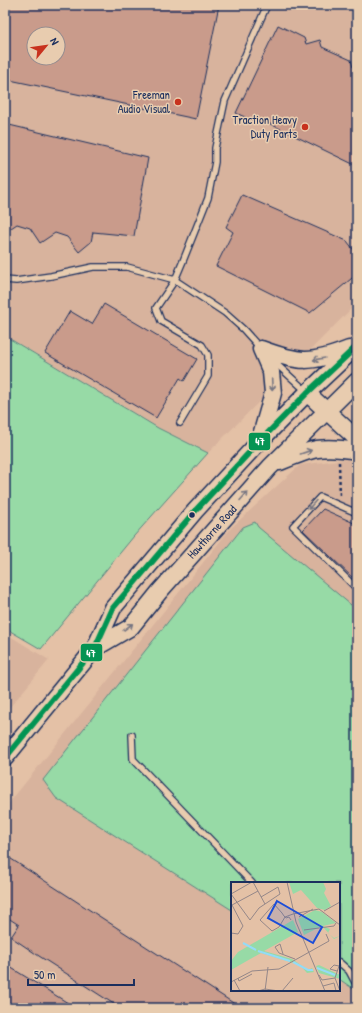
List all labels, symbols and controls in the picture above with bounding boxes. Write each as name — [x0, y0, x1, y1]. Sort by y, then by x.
north arrow — [26, 26, 66, 66]
text: N — [47, 35, 62, 47]
place label: Freeman Audio Visual — [118, 86, 171, 117]
marker: Freeman Audio Visual — [173, 97, 183, 107]
place label: Traction Heavy Duty Parts — [233, 111, 297, 142]
marker: Traction Heavy Duty Parts — [300, 122, 310, 132]
one-way arrow — [313, 355, 326, 363]
one-way arrow — [269, 378, 276, 391]
line badge: 47 — [248, 432, 271, 451]
text: 47 — [255, 434, 265, 448]
one-way arrow — [299, 447, 311, 455]
one-way arrow — [239, 491, 248, 502]
one-way arrow — [307, 500, 316, 511]
street label: Hawthorne Road — [183, 501, 241, 562]
unlabelled marker — [187, 510, 197, 520]
one-way arrow — [123, 623, 134, 632]
line badge: 47 — [80, 643, 103, 662]
text: 47 — [86, 646, 96, 660]
inset map — [231, 882, 340, 991]
scale bar — [28, 961, 134, 987]
text: 50 m — [34, 966, 55, 983]

